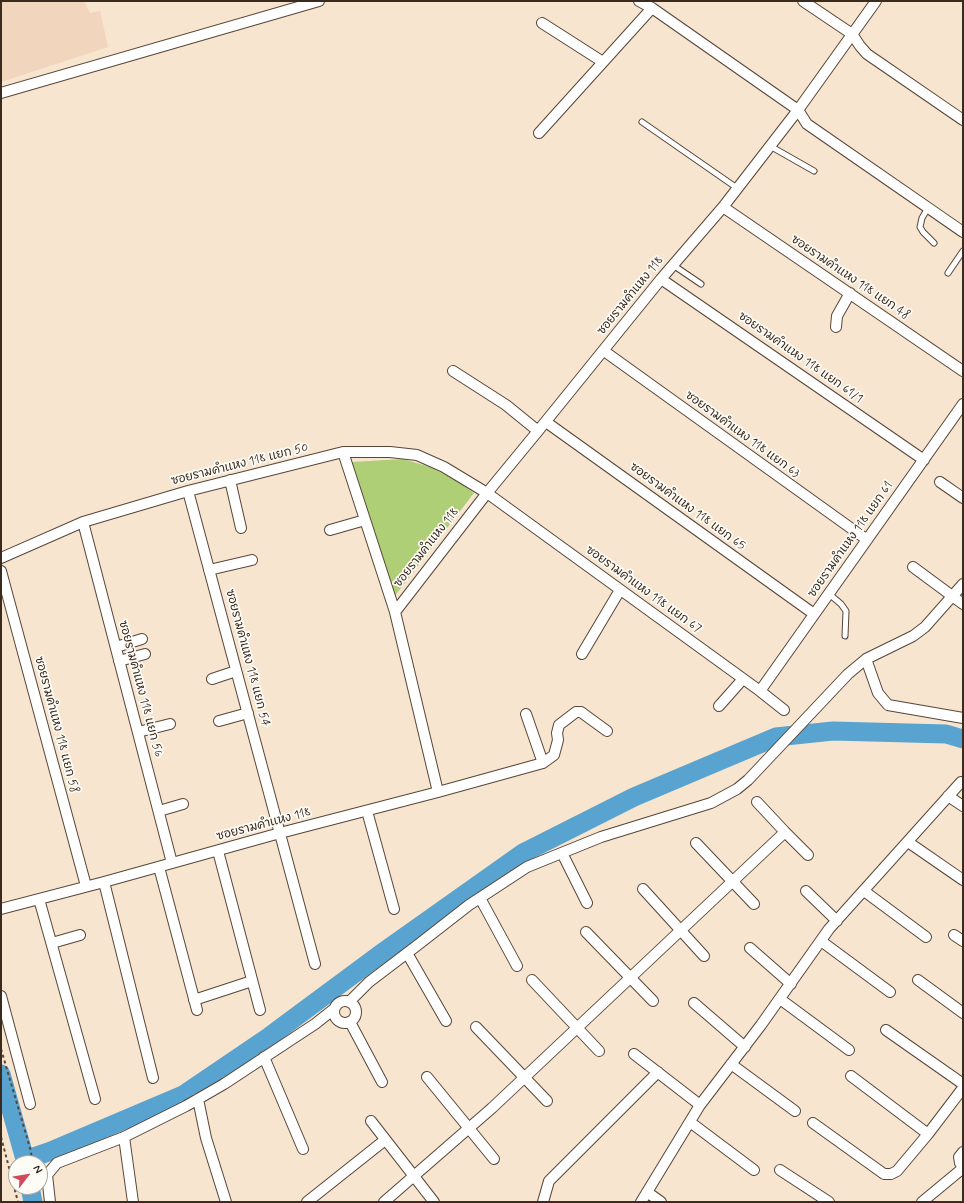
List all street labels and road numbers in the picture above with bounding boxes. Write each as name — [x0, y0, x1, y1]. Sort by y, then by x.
street label: ซอยรามคำแหง 118 แยก 48 — [788, 233, 912, 323]
street label: ซอยรามคำแหง 118 — [595, 254, 667, 338]
street label: ซอยรามคำแหง 118 แยก 61/1 — [735, 309, 865, 407]
street label: ซอยรามคำแหง 118 แยก 63 — [682, 389, 802, 481]
street label: ซอยรามคำแหง 118 แยก 50 — [170, 441, 310, 489]
street label: ซอยรามคำแหง 118 แยก 65 — [626, 460, 748, 554]
street label: ซอยรามคำแหง 118 แยก 61 — [805, 479, 897, 601]
street label: ซอยรามคำแหง 118 — [391, 505, 463, 591]
street label: ซอยรามคำแหง 118 แยก 67 — [583, 543, 703, 637]
street label: ซอยรามคำแหง 118 แยก 54 — [222, 588, 272, 728]
street label: ซอยรามคำแหง 118 แยก 56 — [115, 619, 165, 759]
street label: ซอยรามคำแหง 118 แยก 58 — [31, 655, 81, 795]
street label: ซอยรามคำแหง 118 — [215, 805, 313, 845]

